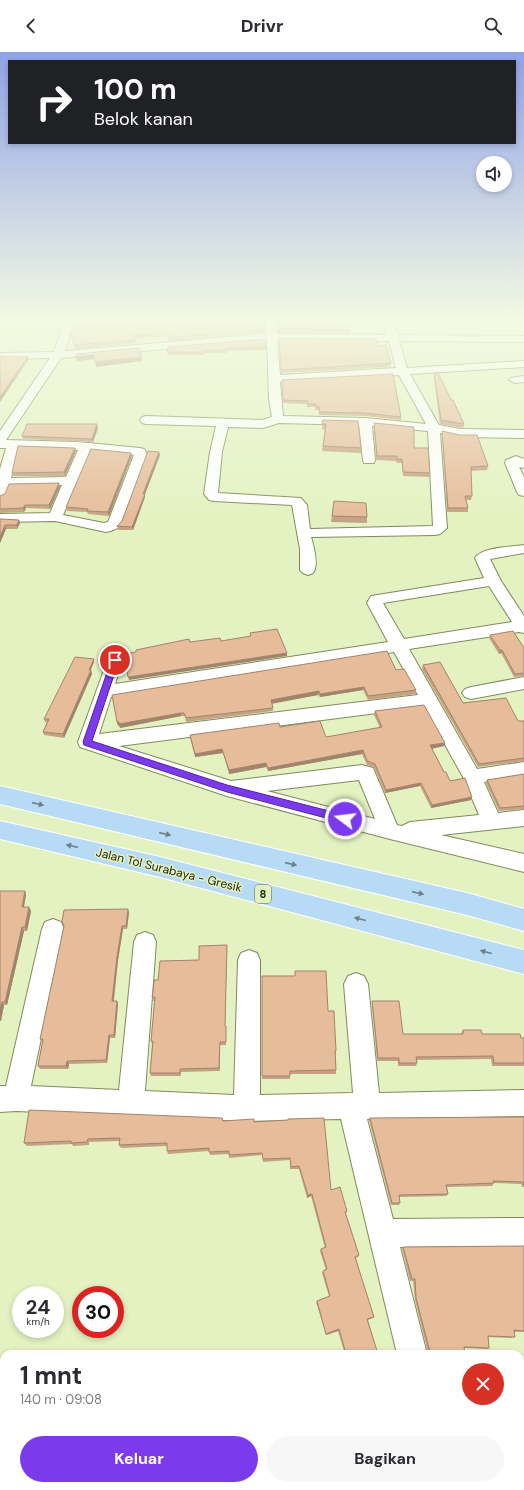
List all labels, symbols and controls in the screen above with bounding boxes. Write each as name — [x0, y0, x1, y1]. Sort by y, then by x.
text: Drivr — [241, 14, 283, 38]
icon: back — [20, 15, 42, 37]
icon: search — [482, 15, 504, 37]
text: 100 m — [94, 71, 177, 108]
icon: right — [28, 76, 80, 128]
text: Belok kanan — [94, 107, 193, 131]
map controls — [476, 156, 512, 192]
button: sound — [476, 156, 512, 192]
pin — [98, 643, 132, 677]
icon: arrive — [104, 649, 126, 671]
position arrow — [324, 798, 366, 840]
one-way arrow — [32, 801, 44, 807]
one-way arrow — [158, 831, 171, 837]
one-way arrow — [65, 843, 78, 849]
street label: Jalan Tol Surabaya - Gresik — [94, 844, 244, 896]
one-way arrow — [285, 861, 297, 867]
road number: 8 — [255, 885, 271, 903]
one-way arrow — [412, 890, 424, 896]
one-way arrow — [354, 916, 367, 922]
one-way arrow — [480, 949, 492, 955]
speed limit sign: 30 — [72, 1286, 124, 1338]
text: 24 — [26, 1294, 50, 1320]
text: km/h — [26, 1315, 50, 1328]
text: 1 mnt — [20, 1360, 82, 1391]
button: close — [462, 1363, 504, 1405]
text: 140 m · 09:08 — [20, 1391, 102, 1408]
button: Keluar — [20, 1436, 258, 1482]
button: Bagikan — [266, 1436, 504, 1482]

